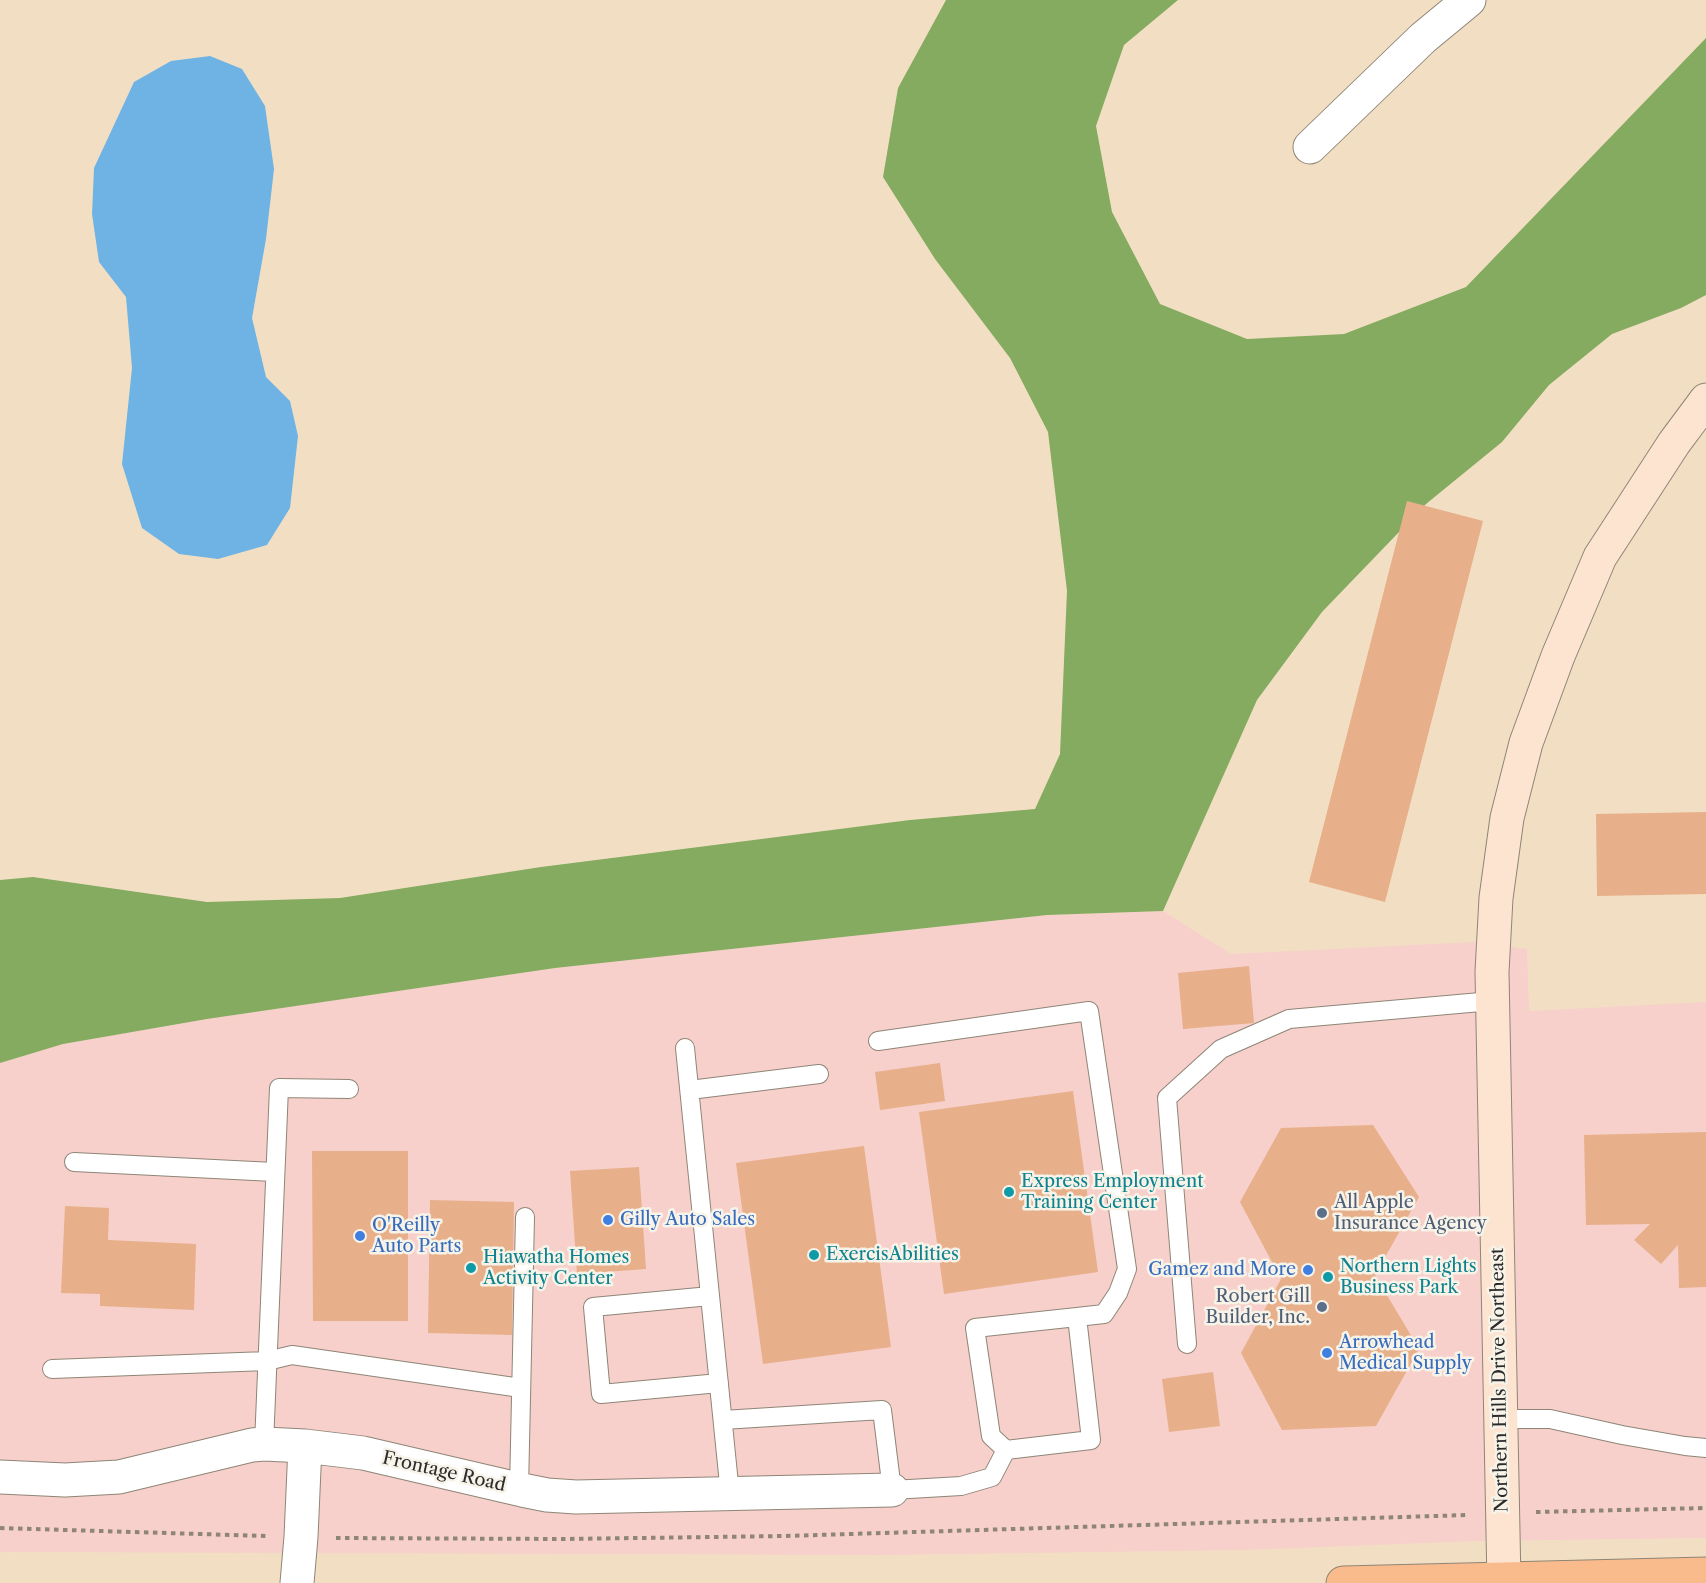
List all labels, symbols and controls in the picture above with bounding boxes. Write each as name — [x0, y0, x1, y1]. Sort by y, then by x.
place label: Express Employment Training Center — [1021, 1171, 1204, 1214]
marker: Express Employment Training Center — [1002, 1185, 1016, 1199]
place label: All Apple Insurance Agency — [1334, 1192, 1487, 1234]
marker: All Apple Insurance Agency — [1315, 1206, 1329, 1220]
place label: Gilly Auto Sales — [620, 1209, 755, 1231]
marker: Gilly Auto Sales — [601, 1213, 615, 1227]
place label: O'Reilly Auto Parts — [372, 1215, 461, 1258]
marker: O'Reilly Auto Parts — [353, 1229, 367, 1243]
place label: ExercisAbilities — [826, 1244, 959, 1266]
place label: Hiawatha Homes Activity Center — [483, 1247, 629, 1290]
marker: ExercisAbilities — [807, 1248, 821, 1262]
street label: Northern Hills Drive Northeast — [1487, 1248, 1513, 1512]
place label: Northern Lights Business Park — [1340, 1256, 1477, 1298]
place label: Gamez and More — [1148, 1259, 1296, 1281]
marker: Hiawatha Homes Activity Center — [464, 1261, 478, 1275]
marker: Gamez and More — [1301, 1263, 1315, 1277]
marker: Northern Lights Business Park — [1321, 1270, 1335, 1284]
place label: Robert Gill Builder, Inc. — [1206, 1286, 1310, 1328]
marker: Robert Gill Builder, Inc. — [1315, 1300, 1329, 1314]
place label: Arrowhead Medical Supply — [1339, 1332, 1472, 1374]
marker: Arrowhead Medical Supply — [1320, 1346, 1334, 1360]
street label: Frontage Road — [380, 1447, 508, 1497]

